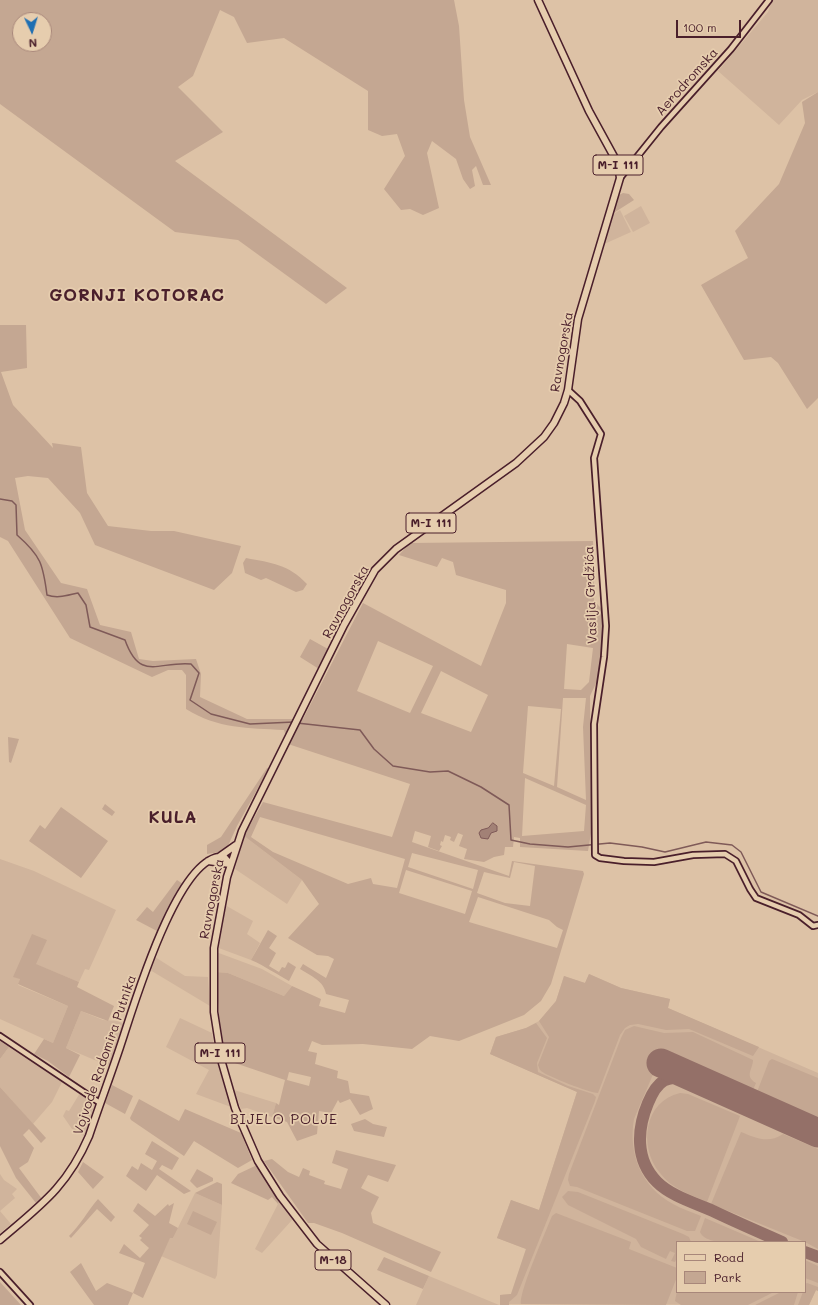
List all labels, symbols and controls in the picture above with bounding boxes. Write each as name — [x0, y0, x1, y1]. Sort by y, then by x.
north arrow — [12, 12, 52, 52]
scale bar — [678, 12, 743, 38]
text: 100 m — [683, 19, 717, 35]
text: N — [28, 36, 38, 51]
street label: Aerodromska — [653, 45, 721, 119]
road number: M-I 111 — [593, 155, 643, 175]
district label: GORNJI KOTORAC — [49, 286, 225, 306]
street label: Ravnogorska — [547, 311, 577, 393]
road number: M-I 111 — [406, 513, 456, 533]
street label: Vasilja Grdžića — [581, 546, 601, 644]
street label: Ravnogorska — [319, 563, 373, 641]
district label: KULA — [149, 808, 197, 828]
street label: Ravnogorska — [197, 858, 227, 940]
street label: Vojvode Radomira Putnika — [70, 973, 140, 1137]
road number: M-I 111 — [195, 1043, 245, 1063]
district label: BIJELO POLJE — [230, 1112, 338, 1128]
legend — [676, 1241, 806, 1293]
text: Road — [714, 1249, 744, 1265]
road number: M-18 — [315, 1250, 351, 1270]
text: Park — [714, 1269, 741, 1285]

